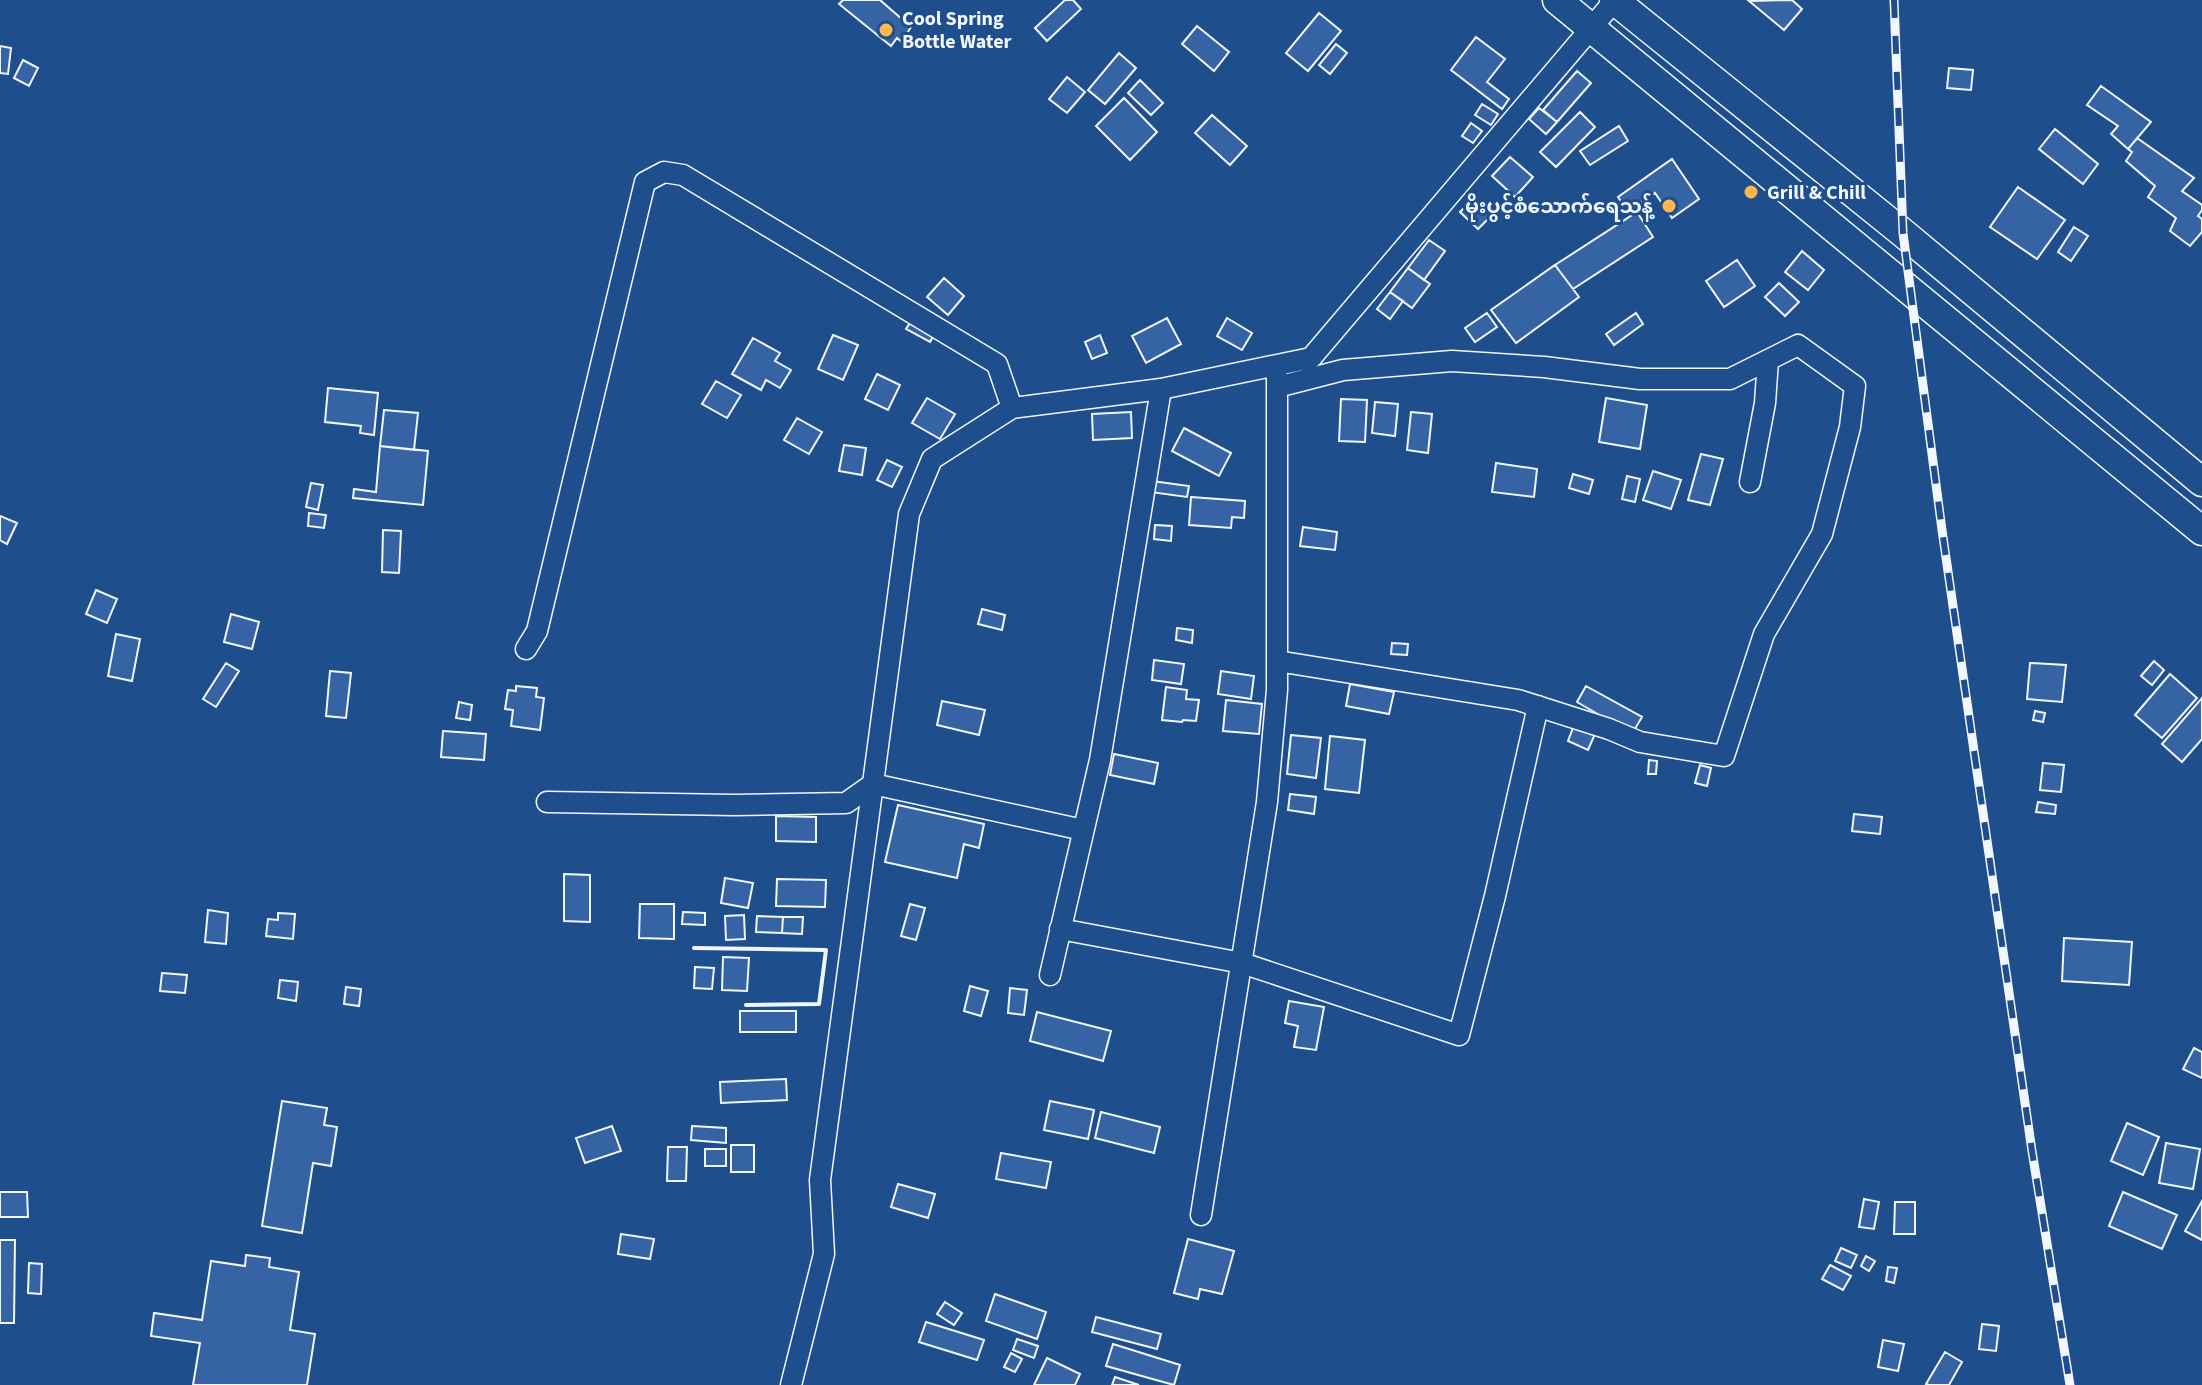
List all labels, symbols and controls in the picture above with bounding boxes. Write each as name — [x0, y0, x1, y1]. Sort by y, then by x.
place label: Cool Spring Bottle Water — [902, 5, 1012, 56]
marker: Cool Spring Bottle Water — [877, 21, 895, 39]
place label: Grill & Chill — [1767, 179, 1866, 207]
marker: Grill & Chill — [1742, 183, 1760, 201]
place label: မိုးပွင့်စံသောက်ရေသန့် — [1465, 193, 1656, 222]
marker: မိုးပွင့်စံသောက်ရေသန့် — [1660, 197, 1678, 215]

